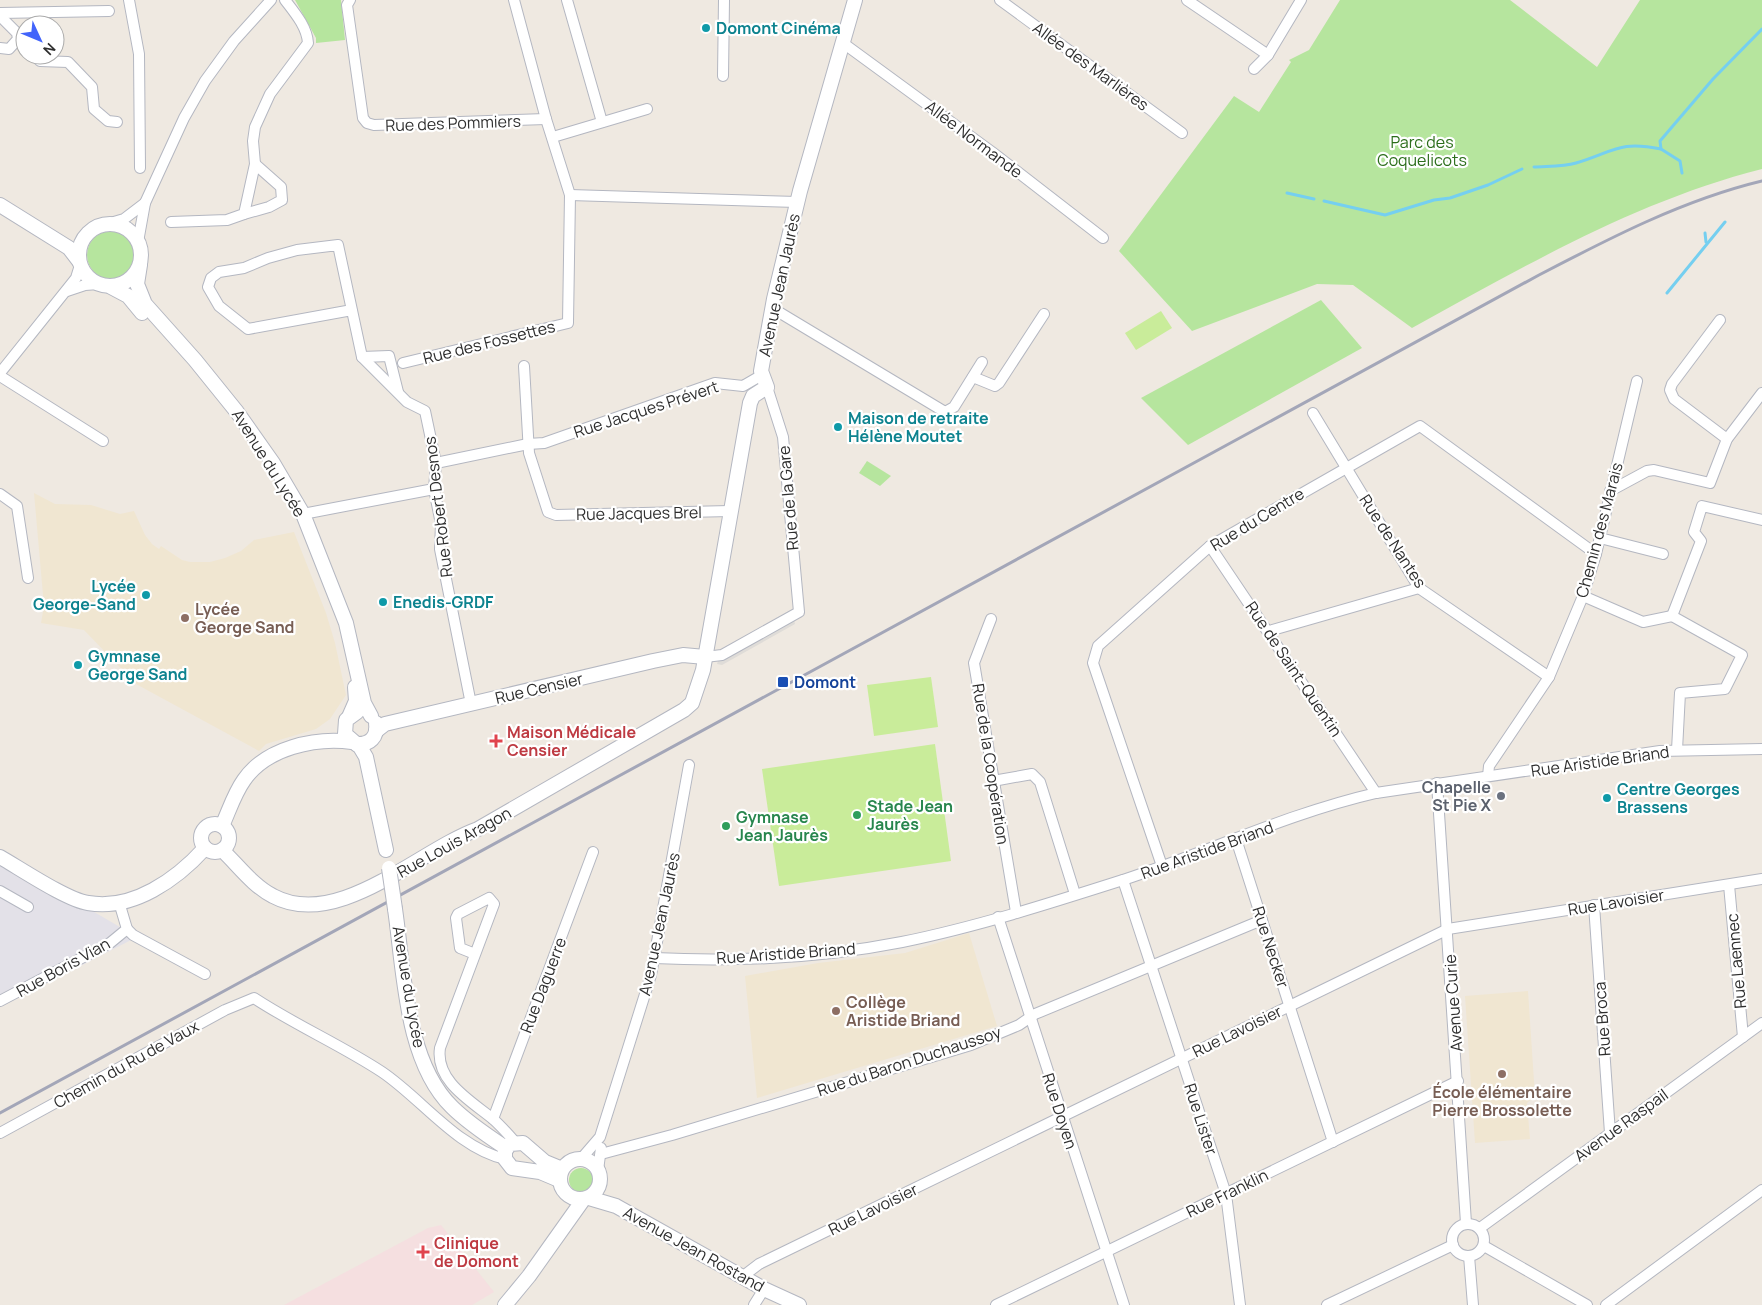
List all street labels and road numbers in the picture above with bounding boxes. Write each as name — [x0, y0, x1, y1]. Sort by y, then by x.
street label: Allée des Marlières — [1029, 16, 1153, 116]
street label: Allée Normande — [921, 95, 1027, 183]
street label: Rue des Pommiers — [385, 110, 521, 136]
street label: Avenue Jean Jaurès — [753, 212, 805, 358]
street label: Rue des Fossettes — [421, 315, 557, 369]
street label: Rue Jacques Prévert — [571, 375, 721, 443]
street label: Avenue du Lycée — [227, 405, 311, 521]
street label: Rue Robert Desnos — [418, 435, 458, 579]
street label: Rue de la Gare — [772, 445, 804, 551]
street label: Chemin des Marais — [1570, 460, 1628, 600]
street label: Rue du Centre — [1206, 482, 1308, 556]
street label: Rue de Nantes — [1355, 490, 1431, 592]
street label: Rue Jacques Brel — [576, 501, 702, 525]
street label: Rue de Saint-Quentin — [1241, 597, 1347, 741]
street label: Rue Censier — [493, 667, 585, 709]
street label: Rue de la Coopération — [967, 682, 1015, 846]
street label: Rue Aristide Briand — [1529, 740, 1671, 782]
street label: Rue Louis Aragon — [393, 801, 515, 883]
street label: Rue Aristide Briand — [1138, 816, 1276, 884]
street label: Avenue Jean Jaurès — [633, 851, 685, 997]
street label: Rue Lavoisier — [1566, 884, 1666, 920]
street label: Rue Necker — [1248, 904, 1295, 991]
street label: Rue Laennec — [1721, 912, 1751, 1010]
street label: Avenue du Lycée — [387, 924, 431, 1050]
street label: Rue Boris Vian — [12, 932, 114, 1002]
street label: Rue Daguerre — [515, 934, 571, 1036]
street label: Rue Aristide Briand — [716, 937, 856, 969]
street label: Avenue Curie — [1439, 953, 1467, 1053]
street label: Rue Broca — [1588, 981, 1616, 1057]
street label: Rue Lavoisier — [1189, 1000, 1286, 1062]
street label: Chemin du Ru de Vaux — [49, 1015, 203, 1113]
street label: Rue du Baron Duchaussoy — [814, 1021, 1004, 1101]
street label: Rue Doyen — [1037, 1070, 1083, 1152]
street label: Rue Lister — [1179, 1081, 1223, 1158]
street label: Avenue Raspail — [1570, 1083, 1672, 1167]
street label: Rue Franklin — [1182, 1164, 1272, 1222]
street label: Rue Lavoisier — [825, 1178, 922, 1240]
street label: Avenue Jean Rostand — [619, 1201, 769, 1297]

